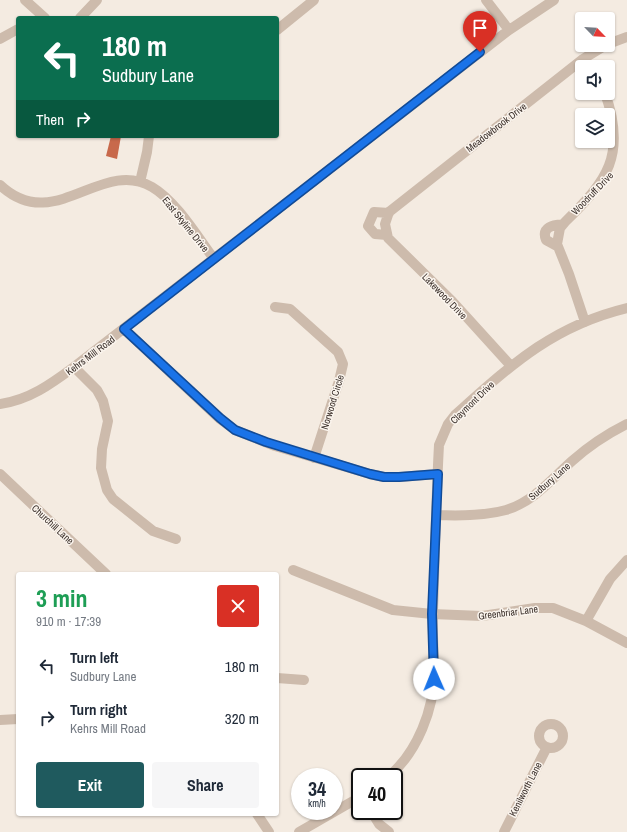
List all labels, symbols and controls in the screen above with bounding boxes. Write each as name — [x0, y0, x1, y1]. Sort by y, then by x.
pin — [463, 11, 497, 52]
north arrow — [575, 12, 615, 52]
map controls — [575, 12, 615, 148]
icon: arrive — [469, 17, 491, 39]
text: 180 m — [102, 27, 167, 65]
icon: left — [36, 32, 88, 84]
button: sound — [575, 60, 615, 100]
text: Sudbury Lane — [102, 63, 194, 88]
street label: Meadowbrook Drive — [463, 99, 530, 155]
icon: right — [72, 108, 94, 130]
button: layers — [575, 108, 615, 148]
text: Then — [36, 109, 64, 130]
street label: Woodruff Drive — [569, 169, 616, 218]
street label: East Skyline Drive — [159, 194, 212, 255]
street label: Lakewood Drive — [419, 271, 470, 322]
street label: Kehrs Mill Road — [63, 333, 118, 378]
street label: Norwood Circle — [318, 373, 347, 431]
street label: Claymont Drive — [448, 378, 498, 427]
street label: Sudbury Lane — [526, 459, 573, 503]
street label: Churchill Lane — [29, 502, 77, 547]
text: 3 min — [36, 582, 87, 614]
button: close — [217, 585, 259, 627]
street label: Greenbriar Lane — [477, 602, 539, 623]
text: 910 m · 17:39 — [36, 613, 101, 630]
text: Turn left — [70, 647, 118, 668]
icon: left — [36, 655, 58, 677]
text: 180 m — [225, 656, 259, 677]
position arrow — [413, 658, 455, 700]
text: Sudbury Lane — [70, 668, 136, 685]
text: Turn right — [70, 699, 127, 720]
icon: right — [36, 707, 58, 729]
text: 320 m — [225, 708, 259, 729]
text: Kehrs Mill Road — [70, 720, 146, 737]
street label: Kenilworth Lane — [506, 759, 545, 819]
button: Exit — [36, 762, 144, 808]
button: Share — [152, 762, 259, 808]
speed limit sign: 40 — [351, 768, 403, 820]
text: 34 — [308, 775, 326, 802]
text: km/h — [308, 797, 326, 810]

